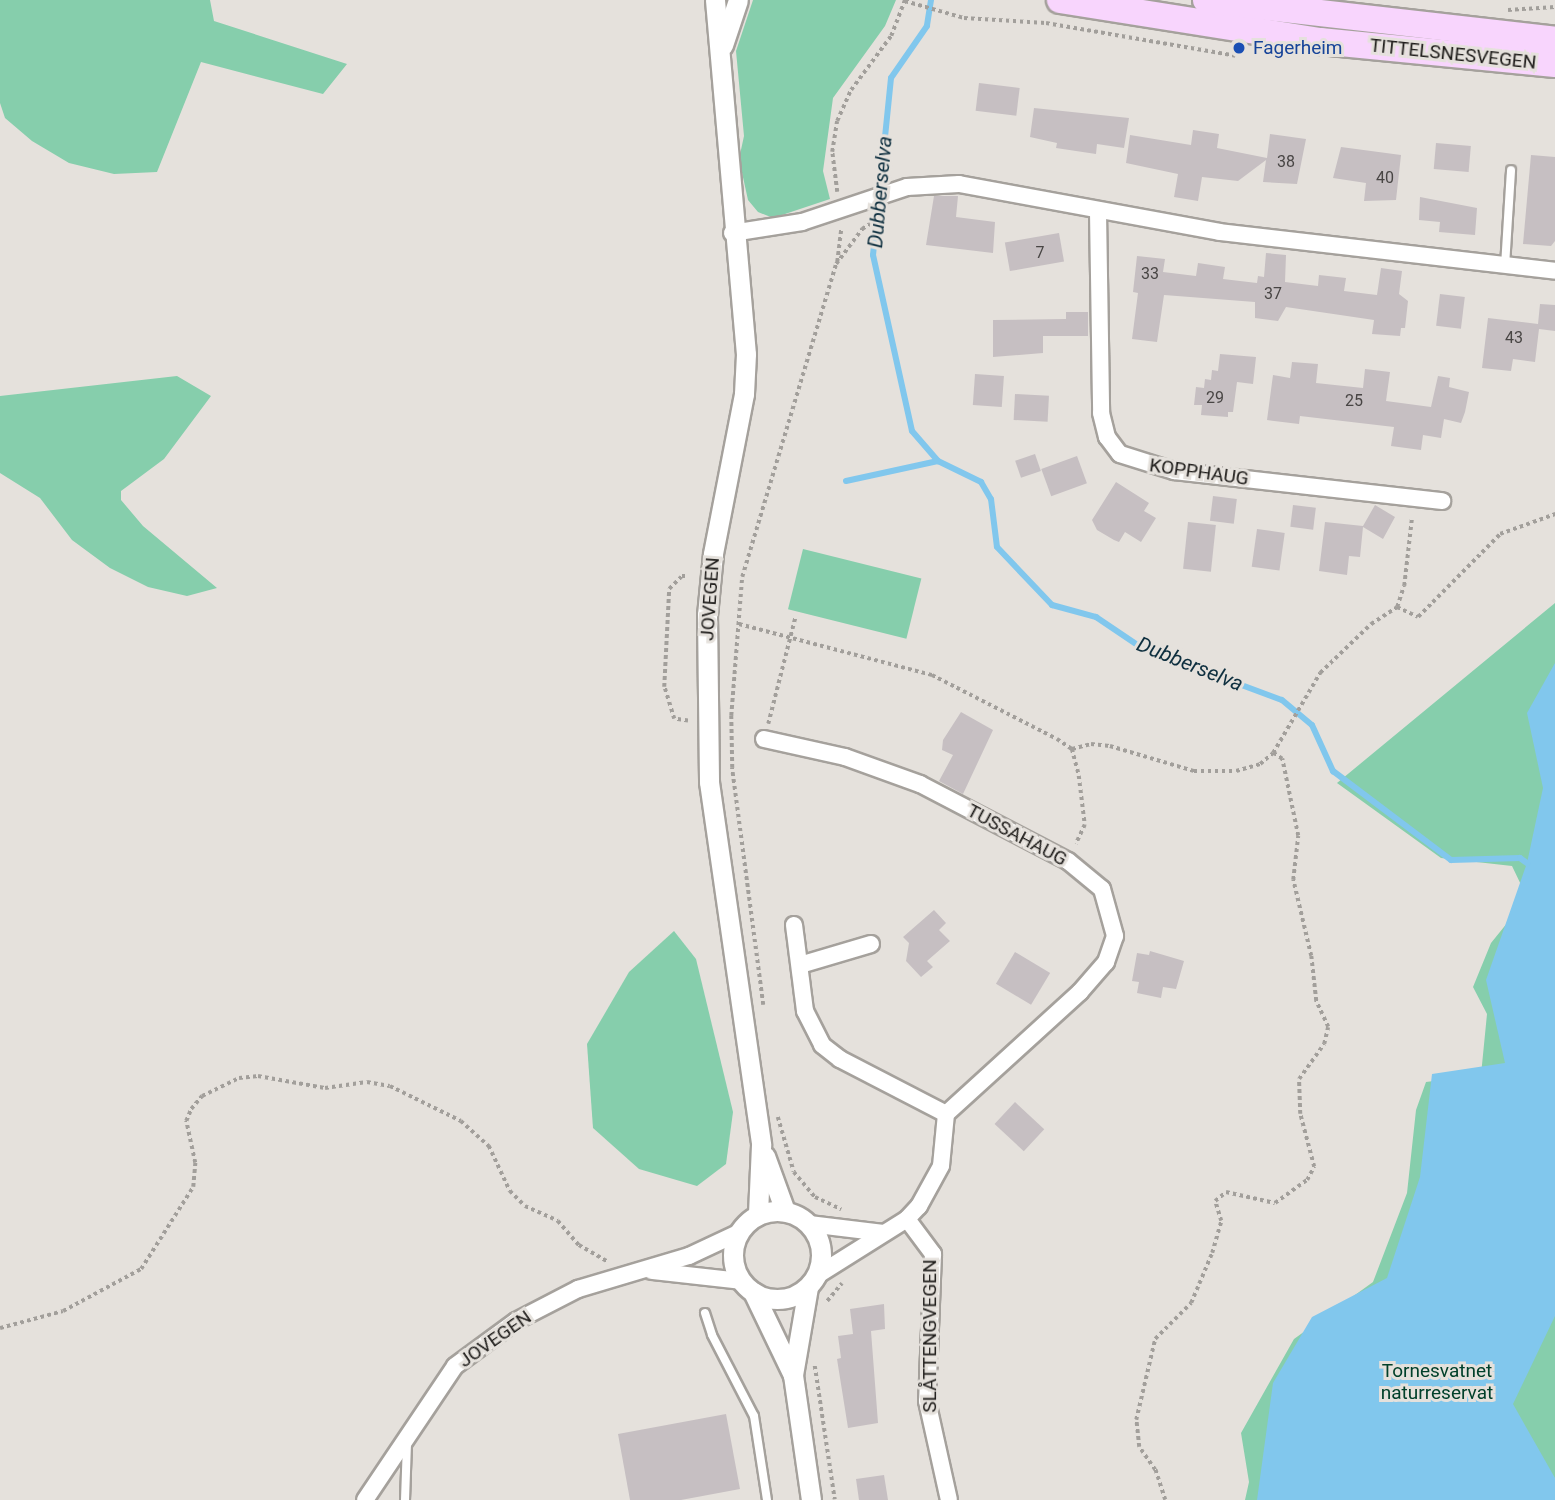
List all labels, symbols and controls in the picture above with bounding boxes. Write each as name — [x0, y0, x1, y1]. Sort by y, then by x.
street label: TITTELSNESVEGEN — [1369, 34, 1537, 74]
place label: Fagerheim — [1253, 37, 1343, 59]
marker: Fagerheim — [1231, 40, 1247, 56]
water label: Dubberselva — [863, 135, 897, 249]
house number: 38 — [1277, 152, 1295, 172]
house number: 40 — [1376, 168, 1394, 188]
house number: 7 — [1036, 243, 1044, 263]
house number: 33 — [1141, 264, 1159, 284]
house number: 37 — [1264, 284, 1282, 304]
house number: 43 — [1505, 328, 1523, 348]
house number: 29 — [1206, 388, 1224, 408]
house number: 25 — [1345, 391, 1363, 411]
street label: KOPPHAUG — [1148, 454, 1250, 490]
street label: JOVEGEN — [696, 557, 724, 641]
water label: Dubberselva — [1133, 631, 1247, 697]
street label: TUSSAHAUG — [963, 799, 1071, 871]
street label: SLÅTTENGVEGEN — [919, 1259, 941, 1413]
street label: JOVEGEN — [454, 1306, 536, 1372]
park label: Tornesvatnet naturreservat — [1381, 1360, 1493, 1404]

